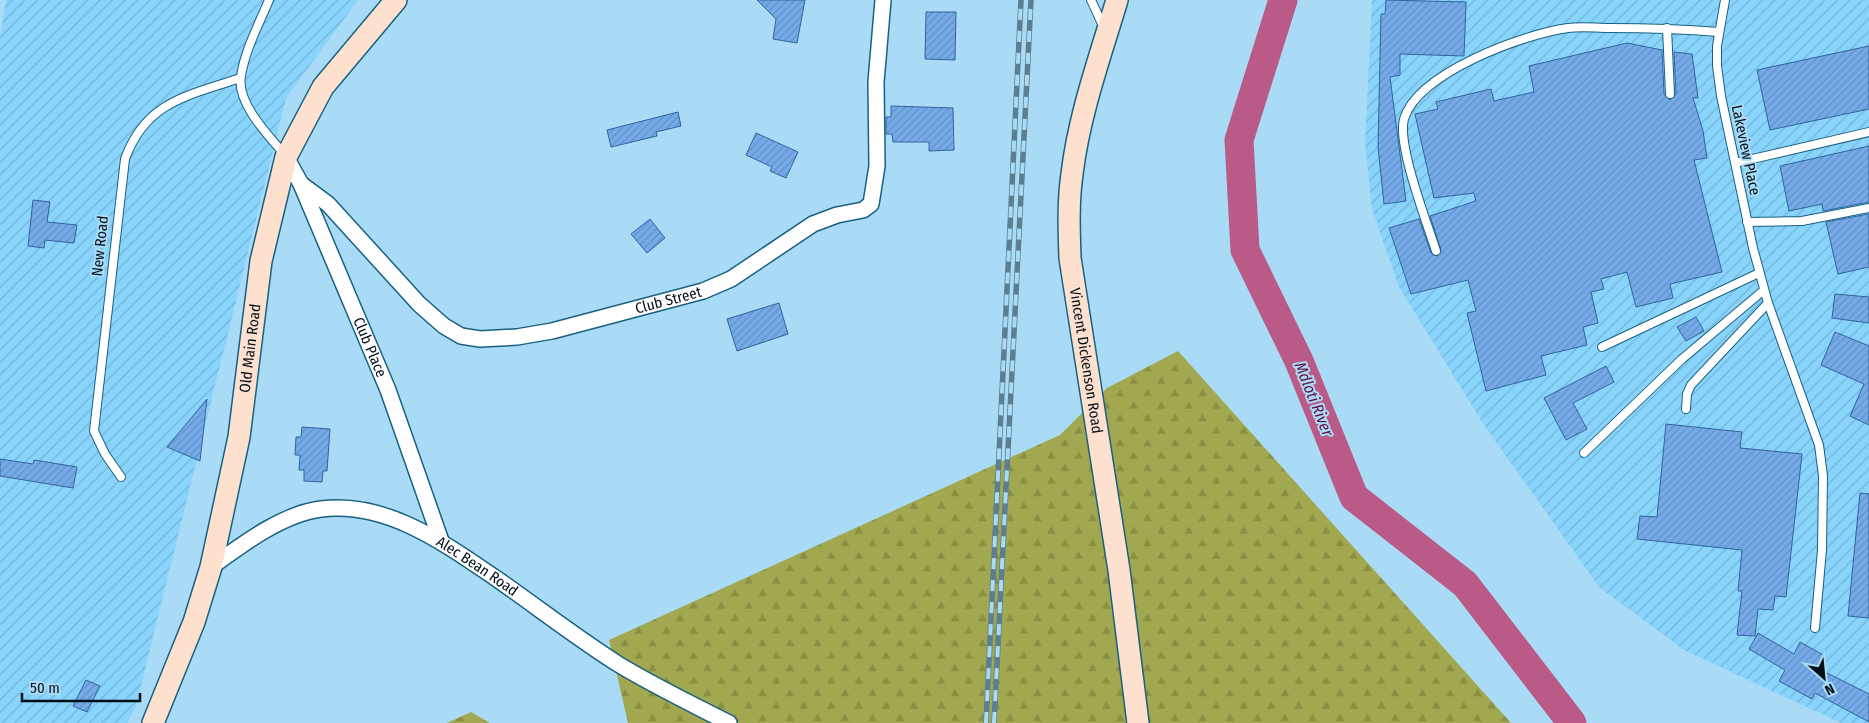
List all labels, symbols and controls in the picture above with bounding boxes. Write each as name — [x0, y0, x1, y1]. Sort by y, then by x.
street label: Lakeview Place — [1728, 103, 1764, 197]
street label: New Road — [88, 215, 112, 277]
street label: Club Street — [633, 283, 704, 318]
street label: Vincent Dickenson Road — [1066, 287, 1106, 435]
street label: Old Main Road — [236, 303, 265, 394]
street label: Club Place — [349, 314, 391, 380]
water label: Mdloti River — [1291, 359, 1338, 439]
street label: Alec Bean Road — [433, 533, 522, 600]
north arrow — [1799, 653, 1849, 703]
scale bar — [22, 670, 140, 702]
text: 50 m — [30, 679, 60, 697]
text: N — [1822, 680, 1837, 699]

